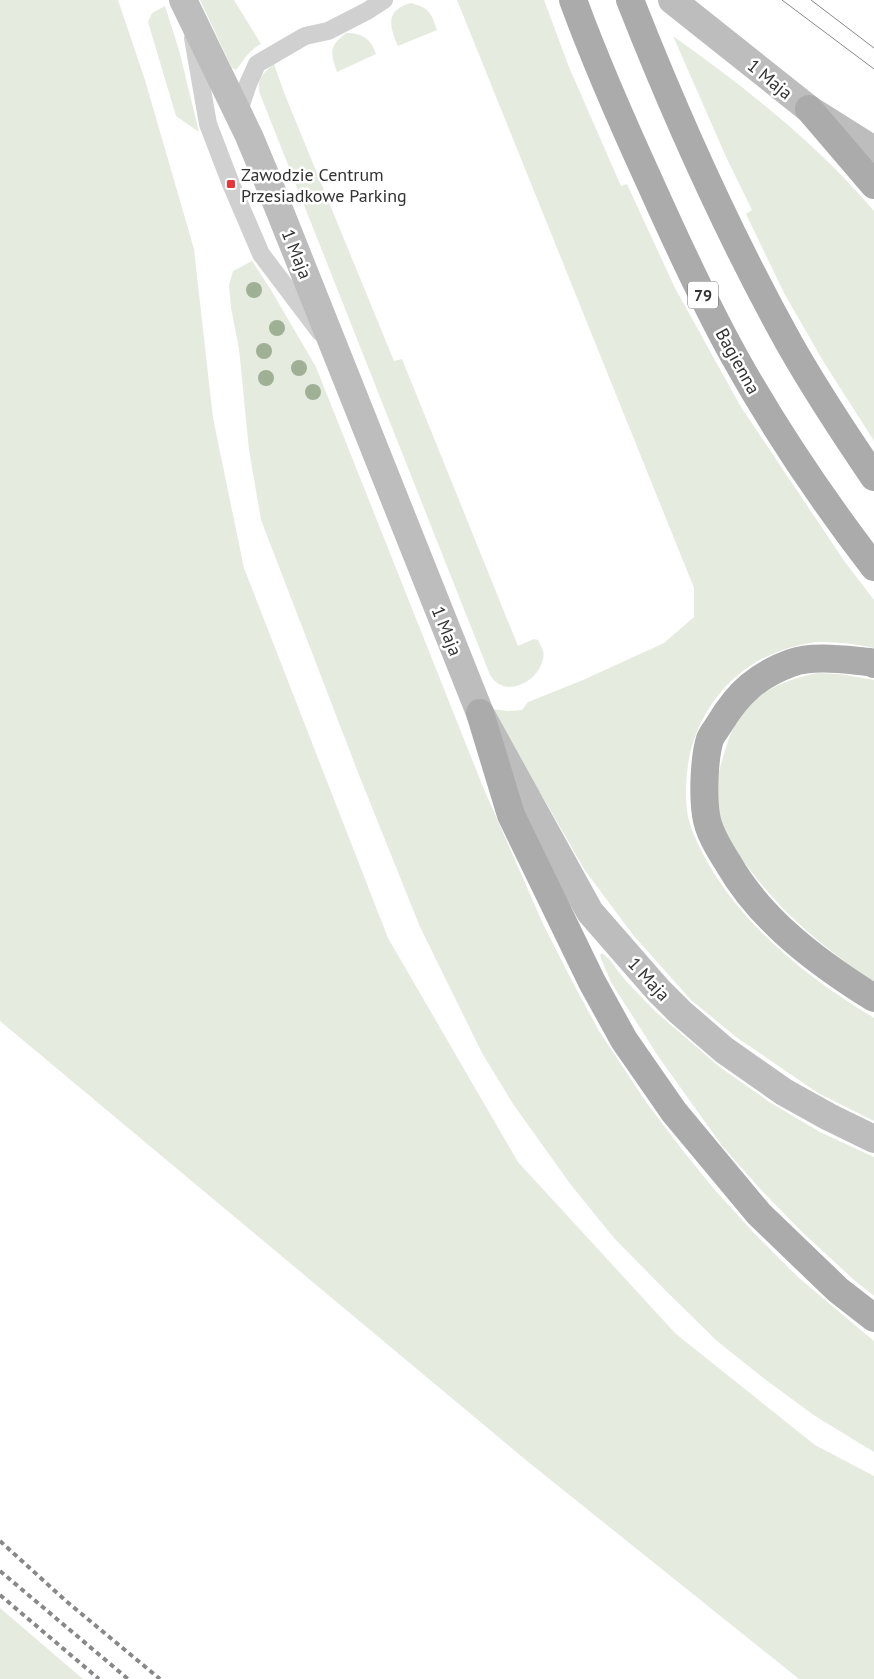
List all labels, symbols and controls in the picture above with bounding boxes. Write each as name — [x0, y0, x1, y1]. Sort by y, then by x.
street label: 1 Maja — [743, 54, 797, 104]
place label: Zawodzie Centrum Przesiadkowe Parking — [241, 163, 407, 207]
marker: Zawodzie Centrum Przesiadkowe Parking — [225, 178, 237, 190]
street label: 1 Maja — [277, 226, 317, 282]
road number: 79 — [688, 282, 718, 308]
street label: Bagienna — [711, 324, 765, 398]
street label: 1 Maja — [427, 603, 467, 659]
street label: 1 Maja — [623, 952, 675, 1006]

